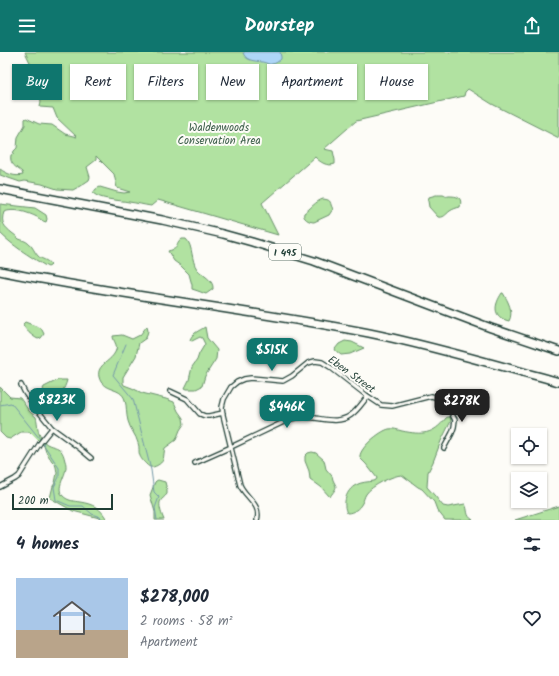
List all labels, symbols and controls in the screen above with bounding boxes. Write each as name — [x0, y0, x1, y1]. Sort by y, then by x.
text: Doorstep — [245, 12, 314, 41]
icon: menu — [16, 15, 38, 37]
icon: share — [521, 15, 543, 37]
chip: Buy — [12, 64, 62, 100]
chip: Rent — [70, 64, 126, 100]
chip: Filters — [134, 64, 198, 100]
chip: New — [206, 64, 259, 100]
chip: Apartment — [267, 64, 357, 100]
chip: House — [365, 64, 428, 100]
park label: Waldenwoods Conservation Area — [177, 119, 261, 150]
road number: I 495 — [269, 244, 301, 260]
pin: $515K — [244, 338, 300, 372]
text: $515K — [256, 340, 288, 361]
street label: Eben Street — [324, 351, 380, 399]
pin: $823K — [29, 388, 85, 422]
pin: $278K — [434, 389, 490, 423]
text: $823K — [38, 390, 76, 411]
text: $278K — [444, 391, 480, 412]
pin: $446K — [259, 395, 315, 429]
text: $446K — [269, 397, 305, 418]
map controls — [511, 428, 547, 508]
button: locate — [511, 428, 547, 464]
button: layers — [511, 472, 547, 508]
scale bar — [12, 492, 113, 511]
text: 200 m — [18, 492, 49, 510]
text: 4 homes — [16, 531, 79, 558]
icon: filters — [521, 533, 543, 555]
text: $278,000 — [140, 584, 209, 611]
icon: home — [48, 594, 96, 642]
icon: heart — [521, 607, 543, 629]
text: 2 rooms · 58 m² — [140, 611, 233, 632]
text: Apartment — [140, 632, 198, 653]

